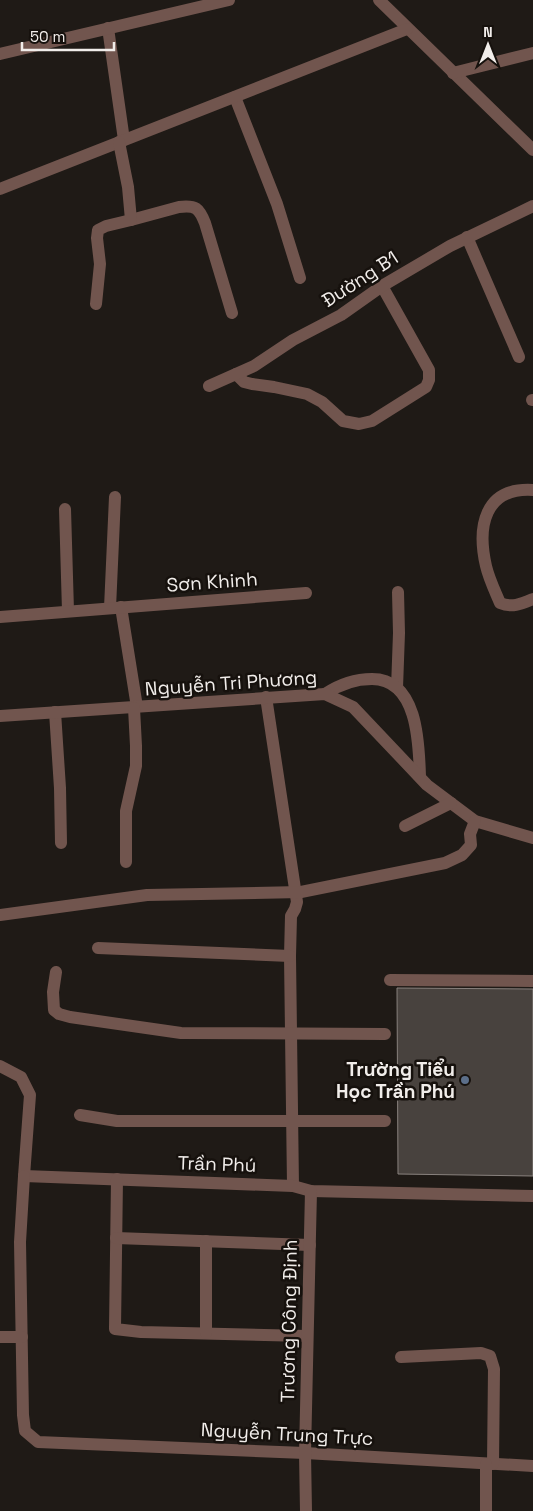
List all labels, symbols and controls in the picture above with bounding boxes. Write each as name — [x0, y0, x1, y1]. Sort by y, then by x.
scale bar — [22, 20, 115, 52]
north arrow — [463, 20, 513, 70]
text: N — [483, 23, 493, 41]
text: 50 m — [30, 27, 65, 46]
street label: Đường B1 — [317, 245, 403, 313]
street label: Sơn Khinh — [166, 566, 258, 598]
street label: Nguyễn Tri Phương — [144, 665, 318, 701]
place label: Trường Tiểu Học Trần Phú — [336, 1057, 455, 1104]
marker: Trường Tiểu Học Trần Phú — [459, 1074, 471, 1086]
street label: Trần Phú — [177, 1150, 257, 1178]
street label: Trương Công Định — [275, 1239, 303, 1403]
street label: Nguyễn Trung Trực — [200, 1417, 374, 1451]

